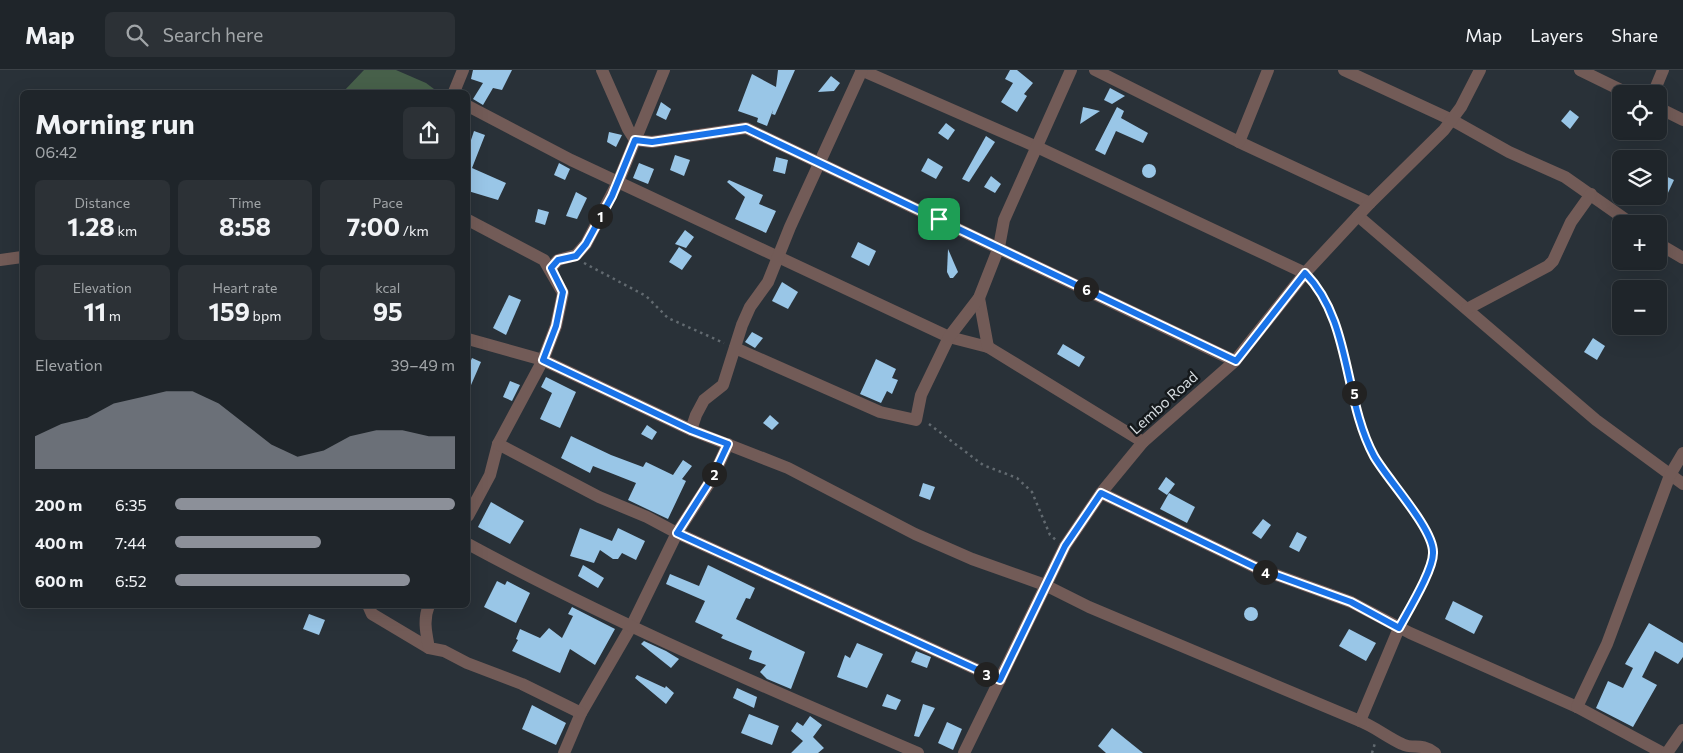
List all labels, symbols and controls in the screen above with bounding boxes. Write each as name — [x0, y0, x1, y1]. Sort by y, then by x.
search box — [105, 12, 455, 57]
text: Map — [25, 20, 75, 49]
icon: search — [123, 21, 151, 49]
text: Search here — [163, 23, 263, 46]
text: Map — [1465, 24, 1502, 46]
text: Layers — [1530, 24, 1583, 46]
text: Share — [1611, 24, 1658, 46]
map controls — [1612, 85, 1667, 335]
button: locate — [1612, 85, 1667, 140]
text: Morning run — [35, 106, 195, 140]
button: share — [403, 107, 455, 159]
text: 06:42 — [35, 142, 77, 161]
button: layers — [1612, 150, 1667, 205]
text: Distance — [75, 194, 130, 211]
text: Time — [229, 194, 261, 211]
text: Pace — [372, 194, 403, 211]
pin — [918, 198, 960, 240]
pin: 1 — [588, 204, 612, 228]
icon: arrive — [925, 205, 953, 233]
text: 1 — [597, 208, 604, 225]
text: 1.28 — [67, 211, 115, 241]
text: 8:58 — [219, 211, 271, 241]
text: 7:00 — [347, 211, 400, 241]
button: + — [1612, 215, 1667, 270]
text: km — [115, 222, 137, 239]
text: /km — [400, 222, 429, 239]
pin: 6 — [1074, 276, 1098, 302]
text: Elevation — [73, 279, 132, 296]
text: Heart rate — [212, 279, 278, 296]
text: kcal — [375, 279, 400, 296]
button: − — [1612, 280, 1667, 335]
text: 6 — [1082, 281, 1091, 298]
text: 11 — [84, 296, 106, 326]
text: 159 — [209, 296, 250, 326]
text: 95 — [373, 296, 403, 326]
text: m — [106, 307, 121, 324]
text: bpm — [250, 307, 281, 324]
text: Elevation — [35, 355, 103, 374]
text: 39–49 m — [390, 355, 455, 374]
street label: Lembo Road — [1126, 367, 1201, 437]
pin: 5 — [1342, 380, 1366, 406]
text: 5 — [1350, 385, 1359, 402]
pin: 2 — [702, 462, 726, 486]
text: 2 — [711, 466, 718, 483]
text: 200 m — [35, 495, 82, 514]
text: 6:35 — [115, 495, 147, 514]
text: 400 m — [35, 533, 83, 552]
text: 7:44 — [115, 533, 146, 552]
pin: 4 — [1252, 560, 1278, 584]
text: 4 — [1261, 564, 1270, 581]
text: 600 m — [35, 571, 83, 590]
text: 6:52 — [115, 571, 147, 590]
pin: 3 — [974, 662, 998, 686]
text: 3 — [982, 666, 991, 683]

